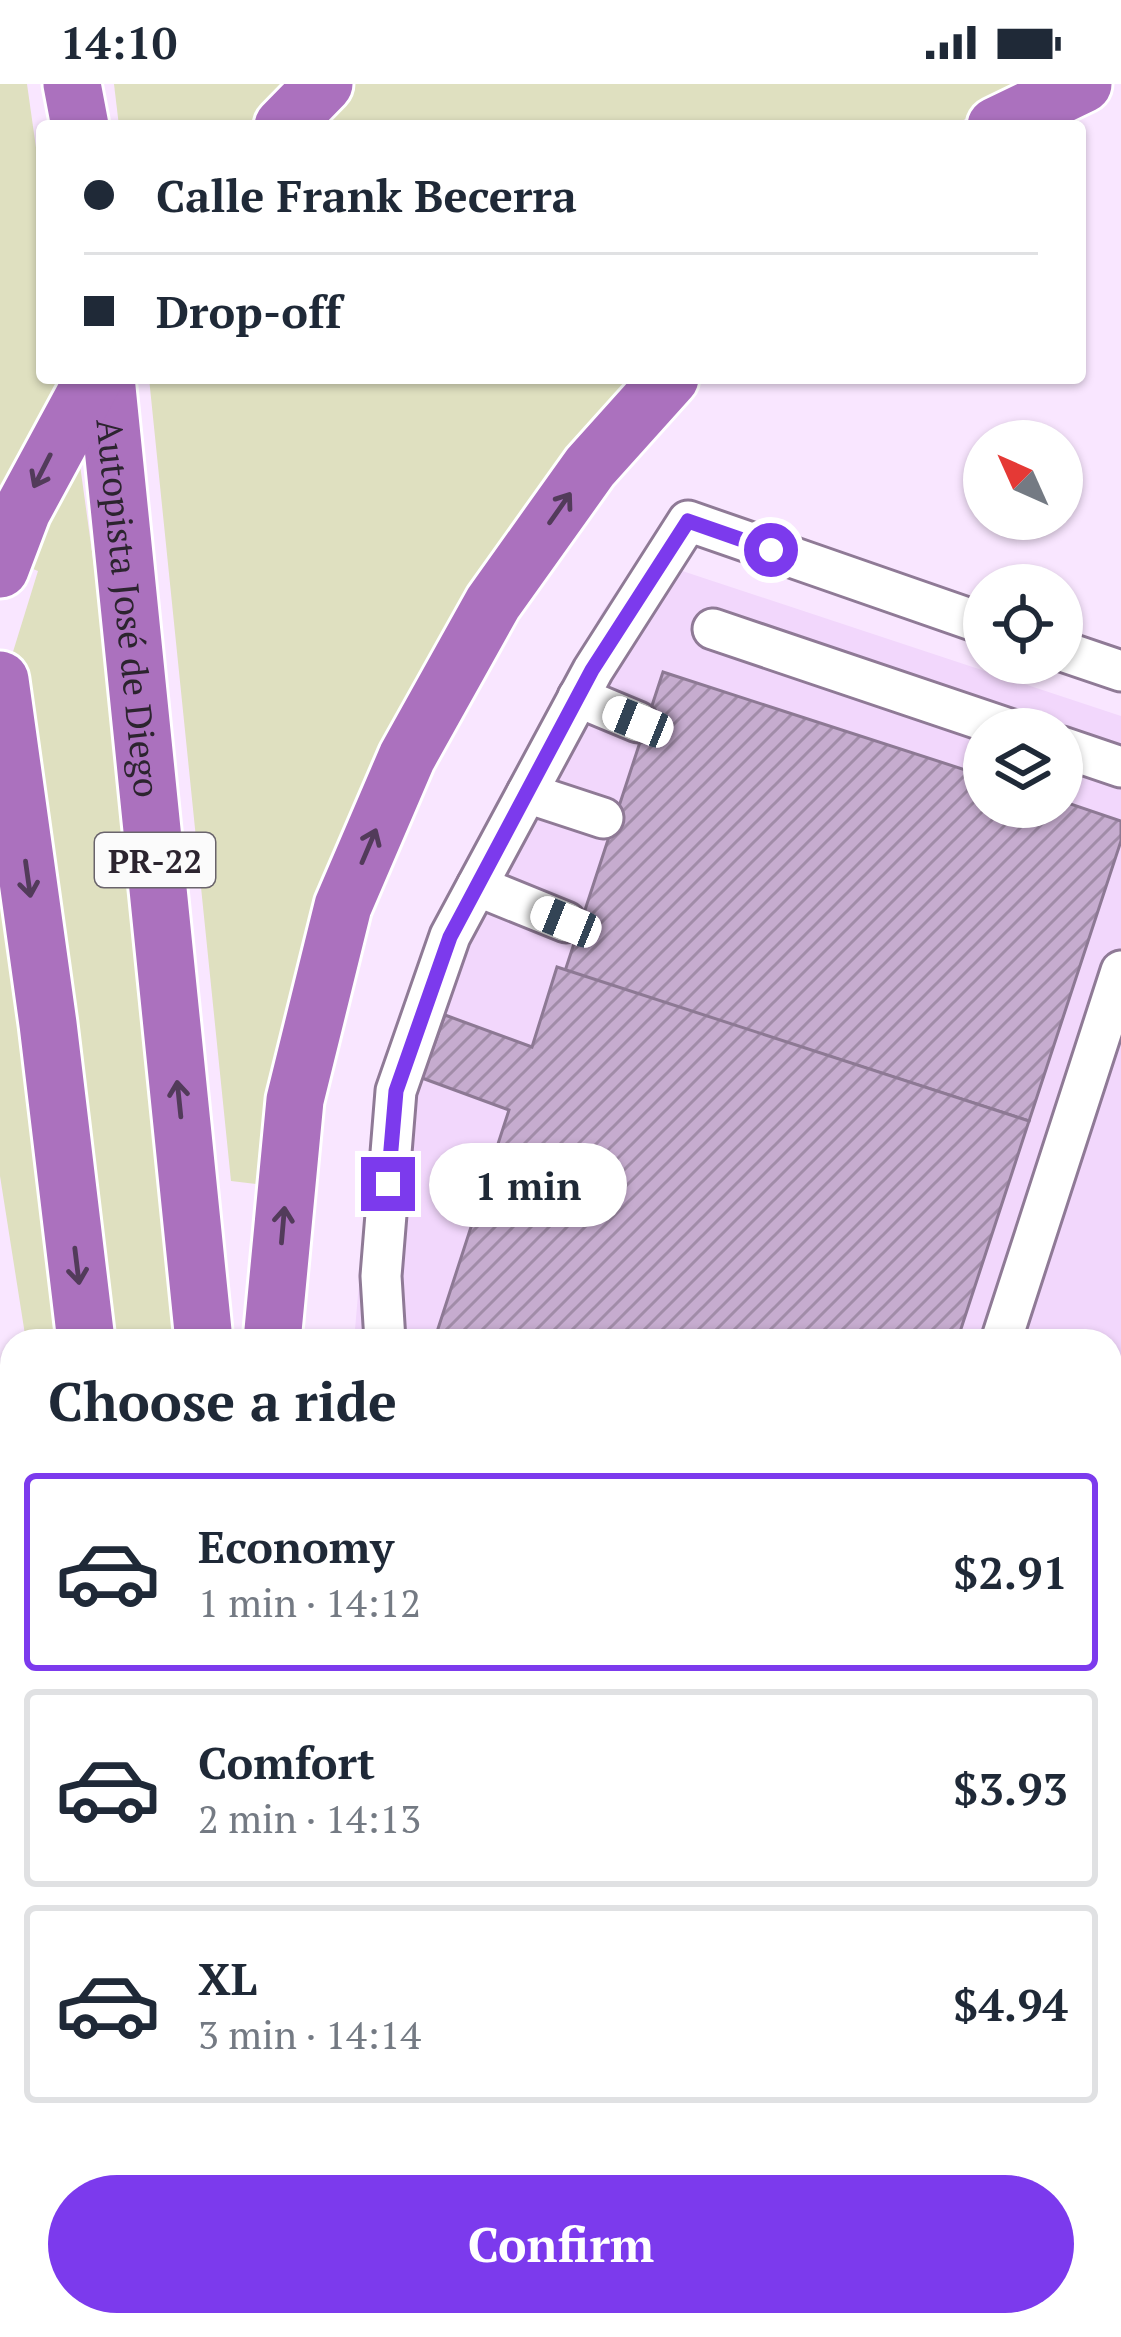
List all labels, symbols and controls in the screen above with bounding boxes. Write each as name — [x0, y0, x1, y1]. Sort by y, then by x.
text: 14:10 — [60, 12, 177, 72]
text: Calle Frank Becerra — [156, 165, 577, 225]
text: Drop-off — [156, 281, 342, 341]
street label: Autopista José de Diego — [87, 416, 172, 799]
north arrow — [963, 420, 1083, 540]
map controls — [963, 420, 1083, 828]
one-way arrow — [30, 453, 53, 489]
one-way arrow — [547, 492, 572, 525]
route start — [744, 523, 798, 577]
button: locate — [963, 564, 1083, 684]
car — [598, 692, 678, 752]
button: layers — [963, 708, 1083, 828]
one-way arrow — [360, 829, 381, 866]
road number: PR-22 — [95, 833, 215, 887]
one-way arrow — [17, 859, 40, 898]
car — [526, 892, 606, 952]
one-way arrow — [167, 1080, 190, 1119]
callout: 1 min — [430, 1142, 628, 1226]
route end — [361, 1157, 415, 1211]
text: 1 min — [475, 1159, 581, 1211]
one-way arrow — [272, 1206, 295, 1245]
one-way arrow — [66, 1246, 88, 1285]
text: Choose a ride — [48, 1365, 397, 1436]
text: Economy — [198, 1516, 394, 1576]
icon: car — [54, 1518, 162, 1626]
text: $2.91 — [953, 1542, 1068, 1602]
text: 1 min · 14:12 — [198, 1576, 421, 1628]
text: Comfort — [198, 1732, 375, 1792]
icon: car — [54, 1734, 162, 1842]
text: $3.93 — [953, 1758, 1068, 1818]
text: 2 min · 14:13 — [198, 1792, 421, 1844]
text: XL — [198, 1948, 257, 2008]
icon: car — [54, 1950, 162, 2058]
text: $4.94 — [953, 1974, 1068, 2034]
text: 3 min · 14:14 — [198, 2008, 421, 2060]
button: Confirm — [48, 2175, 1074, 2313]

